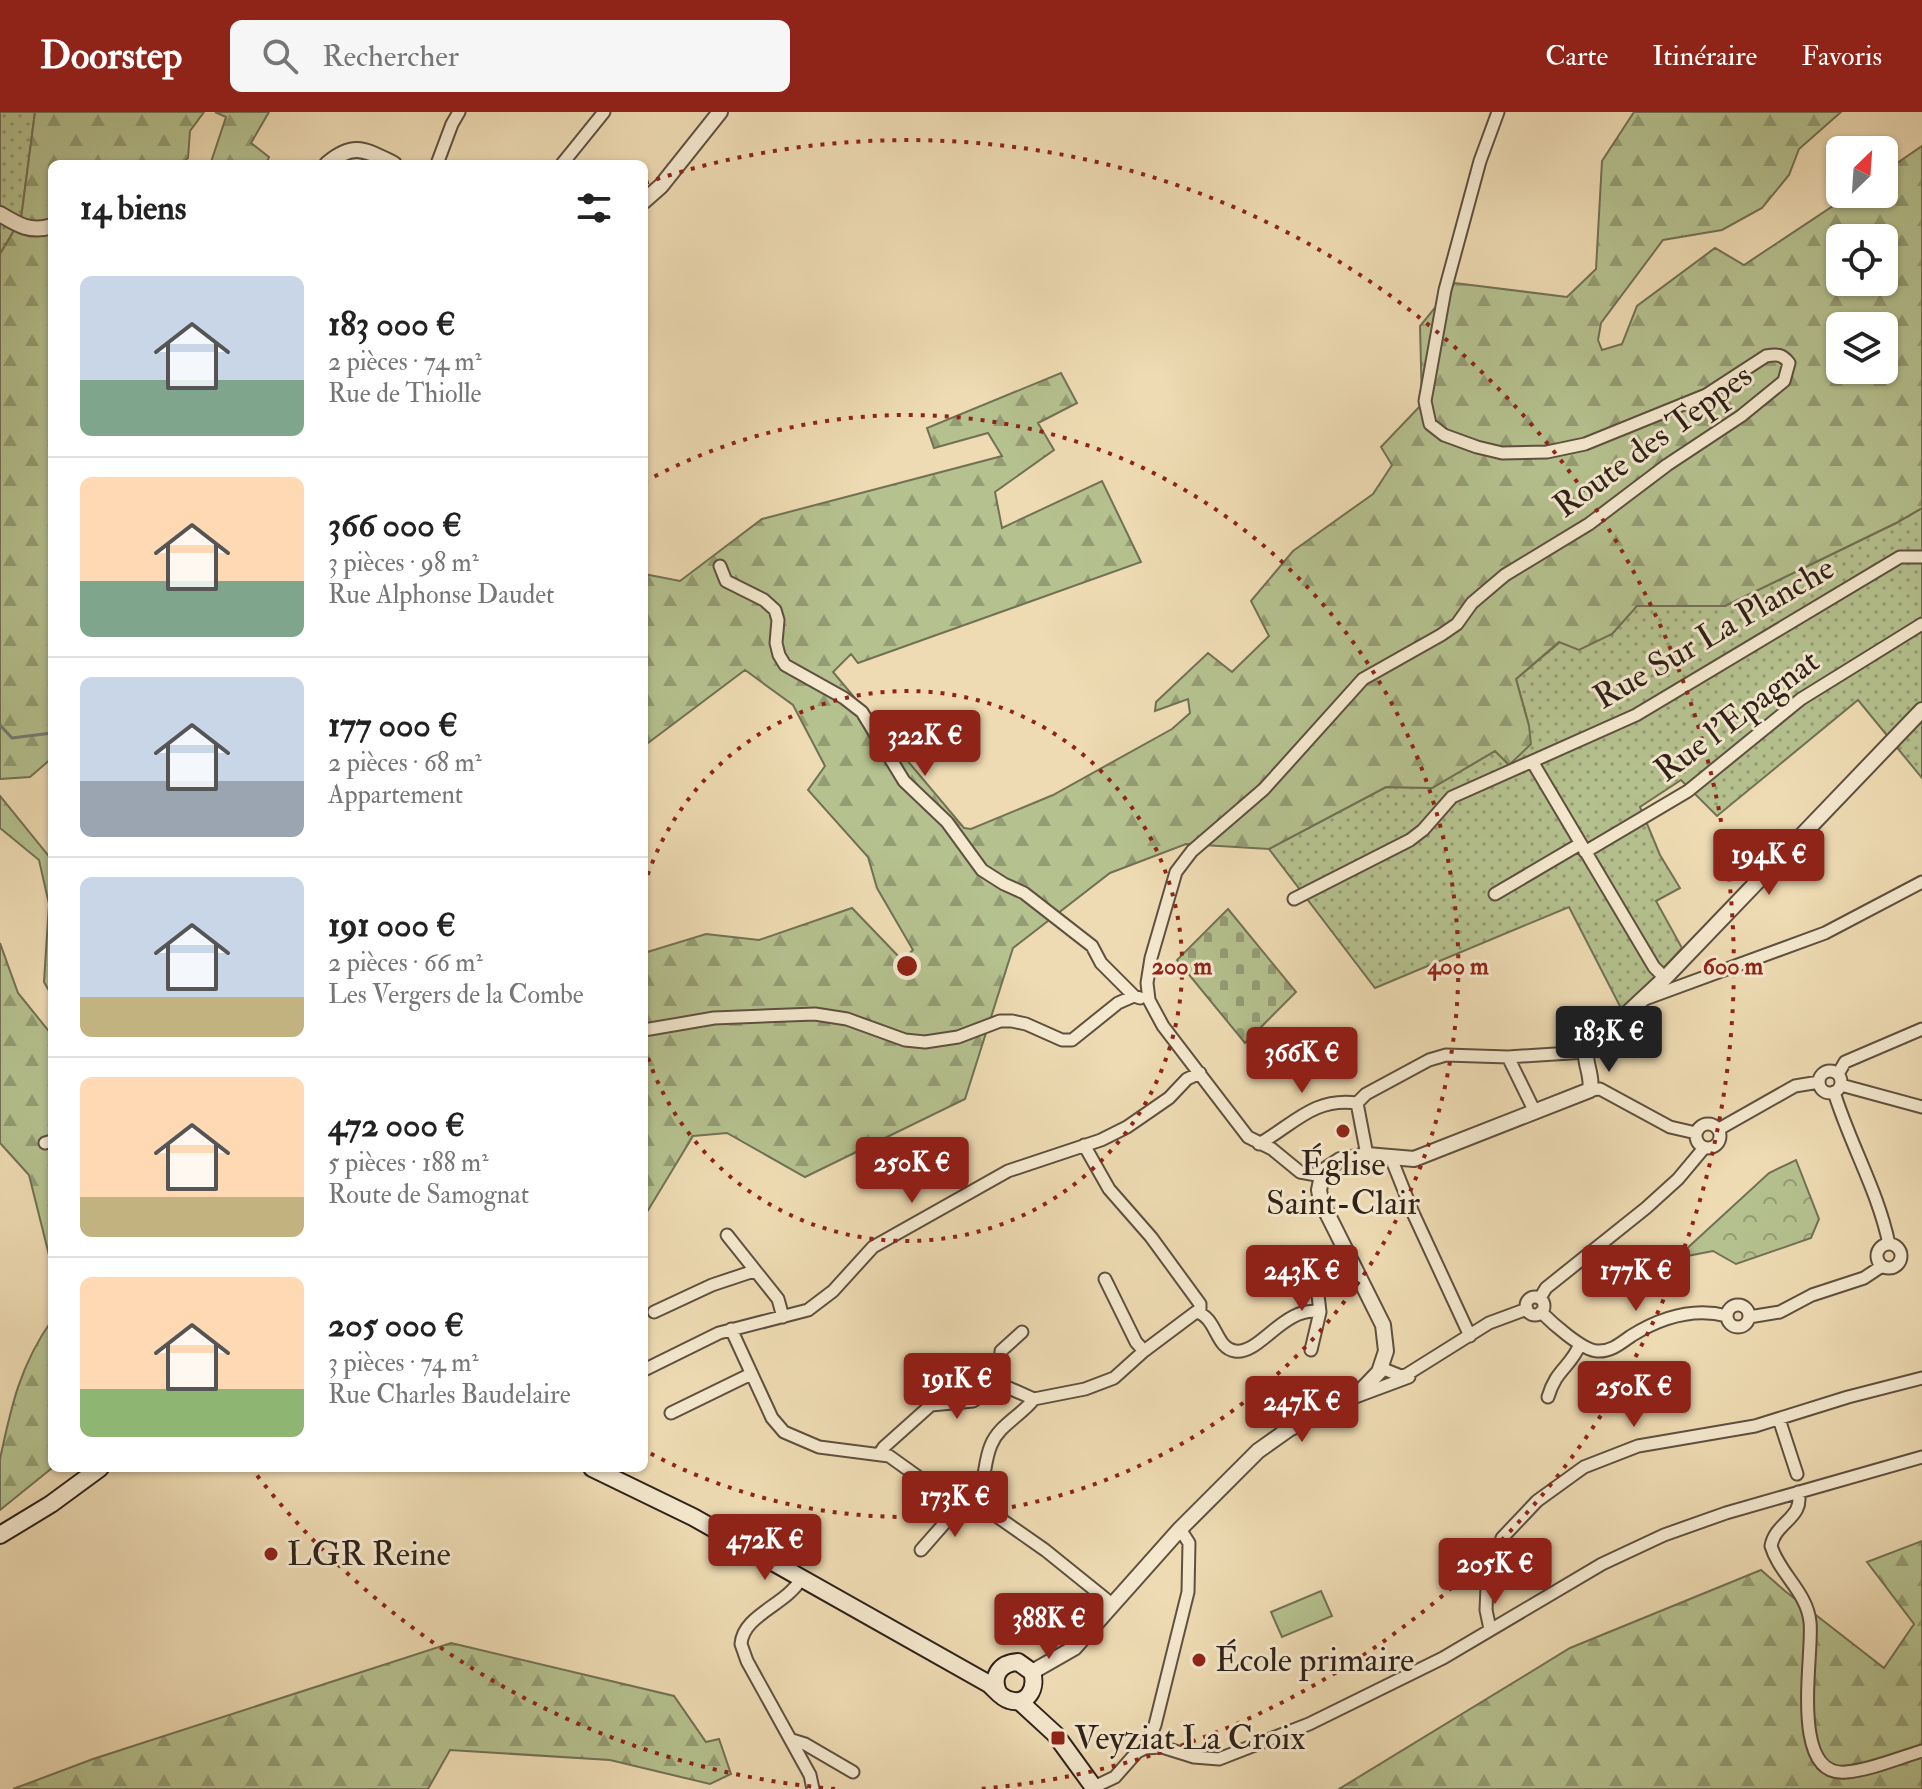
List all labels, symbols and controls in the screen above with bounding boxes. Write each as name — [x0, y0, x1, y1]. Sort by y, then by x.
search box — [230, 20, 790, 92]
text: Doorstep — [40, 32, 182, 80]
icon: search — [258, 34, 302, 78]
text: Rechercher — [322, 38, 459, 75]
text: Carte — [1545, 39, 1608, 74]
text: Itinéraire — [1652, 39, 1757, 74]
text: Favoris — [1801, 39, 1882, 74]
north arrow — [1826, 136, 1898, 208]
map controls — [1826, 136, 1898, 384]
icon: filters — [572, 186, 616, 230]
text: 14 biens — [80, 187, 186, 230]
button: locate — [1826, 224, 1898, 296]
text: 183 000 € — [328, 303, 456, 346]
icon: home — [144, 308, 240, 404]
button: layers — [1826, 312, 1898, 384]
text: 2 pièces · 74 m² — [328, 346, 482, 378]
street label: Route des Teppes — [1545, 354, 1761, 528]
text: Rue de Thiolle — [328, 378, 482, 410]
text: 366 000 € — [328, 504, 462, 547]
icon: home — [144, 509, 240, 605]
text: 3 pièces · 98 m² — [328, 547, 479, 579]
street label: Rue Sur La Planche — [1586, 547, 1842, 719]
text: Rue Alphonse Daudet — [328, 579, 555, 611]
street label: Rue l'Epagnat — [1646, 640, 1828, 792]
text: 177 000 € — [328, 704, 458, 747]
icon: home — [144, 709, 240, 805]
pin: 322K € — [860, 710, 990, 778]
text: 322K € — [887, 720, 963, 752]
text: 2 pièces · 68 m² — [328, 747, 482, 779]
text: Appartement — [328, 779, 463, 811]
pin: 194K € — [1704, 829, 1834, 897]
text: 194K € — [1731, 839, 1807, 871]
text: 191 000 € — [328, 904, 456, 947]
icon: home — [144, 909, 240, 1005]
text: 2 pièces · 66 m² — [328, 947, 483, 979]
text: 200 m — [1152, 951, 1213, 982]
text: 400 m — [1426, 951, 1489, 982]
text: 600 m — [1703, 951, 1764, 982]
centre of rings — [893, 952, 921, 980]
text: Les Vergers de la Combe — [328, 979, 584, 1011]
pin: 183K € — [1544, 1006, 1674, 1074]
text: 183K € — [1574, 1016, 1644, 1048]
pin: 366K € — [1237, 1027, 1367, 1095]
text: 366K € — [1264, 1037, 1340, 1069]
text: 472 000 € — [328, 1104, 465, 1147]
icon: home — [144, 1109, 240, 1205]
marker: Église Saint-Clair — [1334, 1122, 1352, 1140]
pin: 250K € — [847, 1137, 977, 1205]
place label: Église Saint-Clair — [1266, 1142, 1420, 1225]
text: 5 pièces · 188 m² — [328, 1147, 489, 1179]
text: 250K € — [874, 1147, 950, 1179]
text: Route de Samognat — [328, 1179, 529, 1211]
pin: 243K € — [1237, 1245, 1367, 1313]
pin: 177K € — [1571, 1245, 1701, 1313]
text: 243K € — [1264, 1255, 1340, 1287]
text: 177K € — [1600, 1255, 1672, 1287]
text: 205 000 € — [328, 1304, 464, 1347]
icon: home — [144, 1309, 240, 1405]
text: 3 pièces · 74 m² — [328, 1347, 479, 1379]
pin: 191K € — [892, 1353, 1022, 1421]
pin: 250K € — [1569, 1361, 1699, 1429]
text: 191K € — [922, 1363, 992, 1395]
text: 250K € — [1596, 1371, 1672, 1403]
pin: 247K € — [1237, 1376, 1367, 1444]
text: Rue Charles Baudelaire — [328, 1379, 571, 1411]
text: 247K € — [1263, 1386, 1341, 1418]
pin: 173K € — [890, 1471, 1020, 1539]
text: 173K € — [920, 1481, 990, 1513]
pin: 472K € — [700, 1514, 830, 1582]
text: 472K € — [726, 1524, 804, 1556]
place label: LGR Reine — [287, 1533, 451, 1576]
pin: 205K € — [1430, 1538, 1560, 1606]
marker: LGR Reine — [262, 1545, 280, 1563]
text: 205K € — [1457, 1548, 1533, 1580]
pin: 388K € — [984, 1593, 1114, 1661]
text: 388K € — [1012, 1603, 1086, 1635]
place label: École primaire — [1215, 1638, 1414, 1682]
marker: École primaire — [1190, 1651, 1208, 1669]
place label: Veyziat La Croix — [1074, 1717, 1305, 1760]
marker: Veyziat La Croix — [1049, 1729, 1067, 1747]

